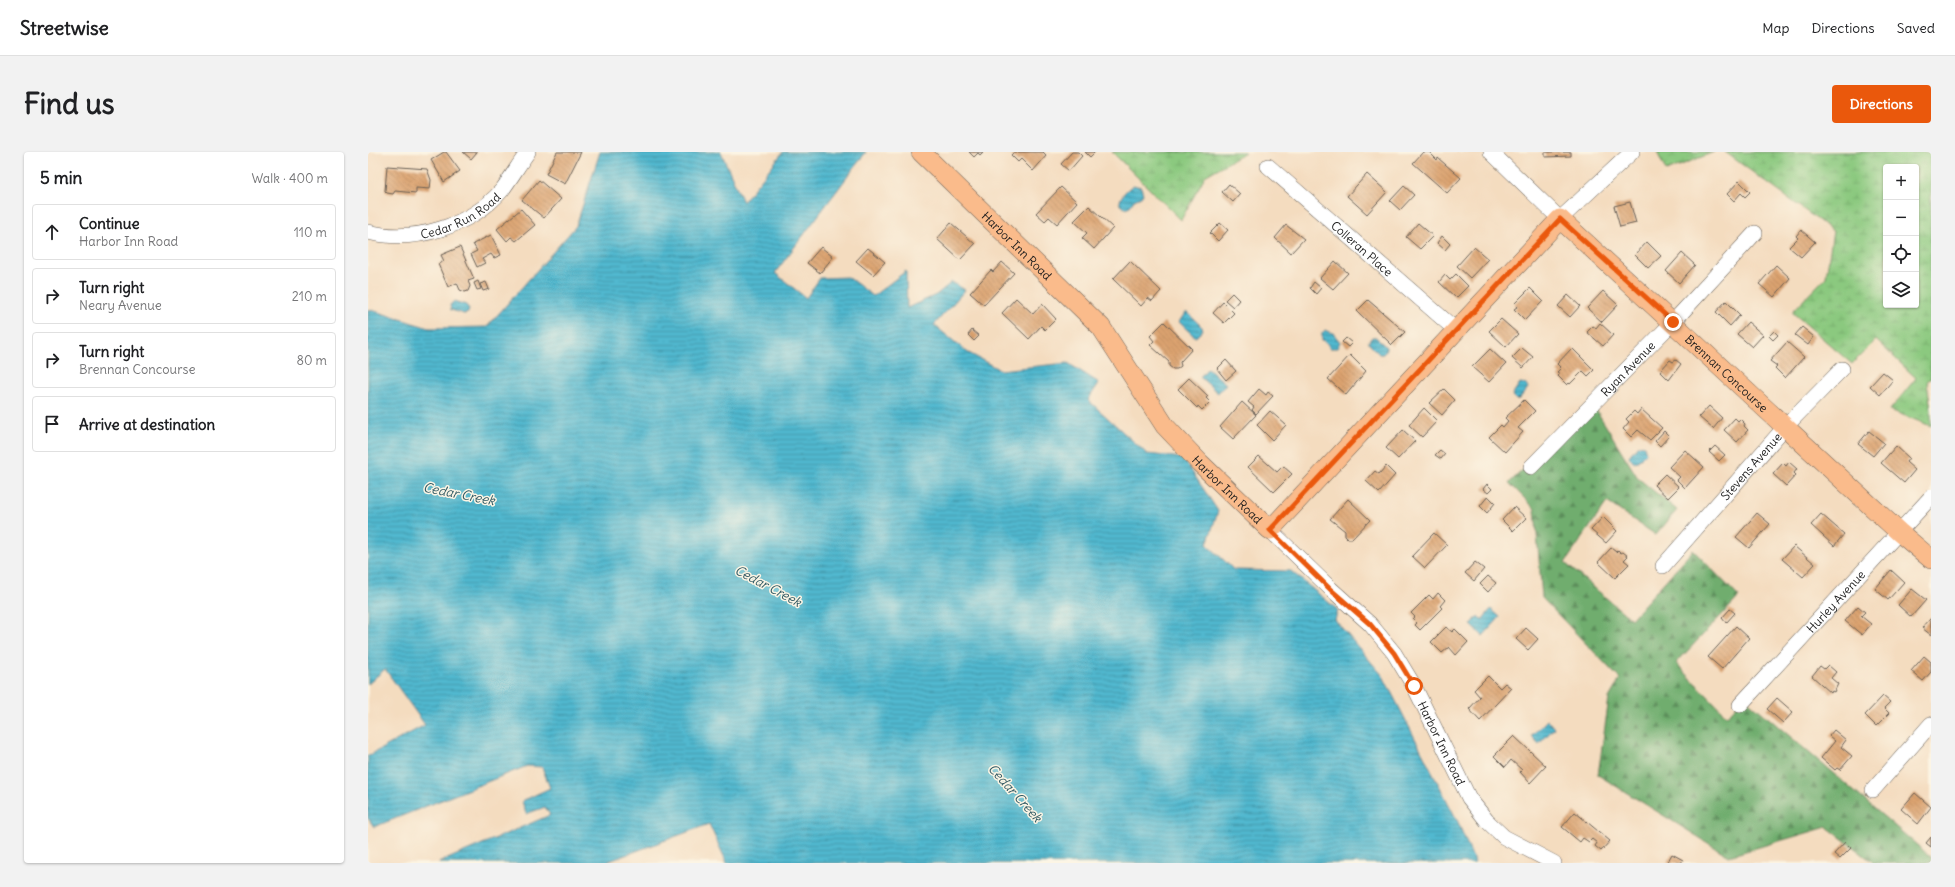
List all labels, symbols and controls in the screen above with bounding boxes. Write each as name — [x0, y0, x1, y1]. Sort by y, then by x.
text: Streetwise — [20, 16, 109, 40]
text: Map — [1762, 19, 1789, 37]
text: Directions — [1811, 19, 1875, 37]
text: Saved — [1897, 19, 1935, 37]
button: Directions — [1832, 85, 1931, 123]
text: Find us — [24, 86, 115, 122]
map controls — [1883, 164, 1919, 308]
button: + — [1883, 164, 1919, 200]
text: 5 min — [40, 167, 82, 189]
text: Walk · 400 m — [251, 170, 328, 187]
street label: Cedar Run Road — [419, 189, 503, 241]
button: − — [1883, 200, 1919, 236]
street label: Harbor Inn Road — [979, 208, 1055, 283]
text: Continue — [79, 214, 140, 233]
street label: Colleran Place — [1328, 217, 1396, 279]
icon: ahead — [41, 221, 63, 243]
text: 110 m — [294, 224, 327, 241]
text: Harbor Inn Road — [79, 233, 178, 250]
button: locate — [1883, 236, 1919, 272]
button: layers — [1883, 272, 1919, 308]
text: Turn right — [79, 278, 144, 297]
icon: right — [41, 285, 63, 307]
text: 210 m — [292, 288, 327, 305]
text: Neary Avenue — [79, 297, 162, 314]
route end — [1664, 313, 1682, 331]
street label: Brennan Concourse — [1682, 331, 1771, 415]
street label: Ryan Avenue — [1597, 338, 1658, 399]
text: Turn right — [79, 342, 144, 361]
icon: right — [41, 349, 63, 371]
text: 80 m — [296, 352, 327, 369]
text: Brennan Concourse — [79, 361, 195, 378]
icon: arrive — [41, 413, 63, 435]
text: Arrive at destination — [79, 415, 215, 434]
street label: Stevens Avenue — [1717, 429, 1784, 503]
street label: Harbor Inn Road — [1189, 452, 1266, 526]
water label: Cedar Creek — [422, 479, 498, 510]
water label: Cedar Creek — [732, 561, 805, 611]
street label: Hurley Avenue — [1803, 567, 1868, 636]
route start — [1405, 677, 1423, 695]
street label: Harbor Inn Road — [1415, 699, 1469, 787]
water label: Cedar Creek — [984, 760, 1047, 827]

